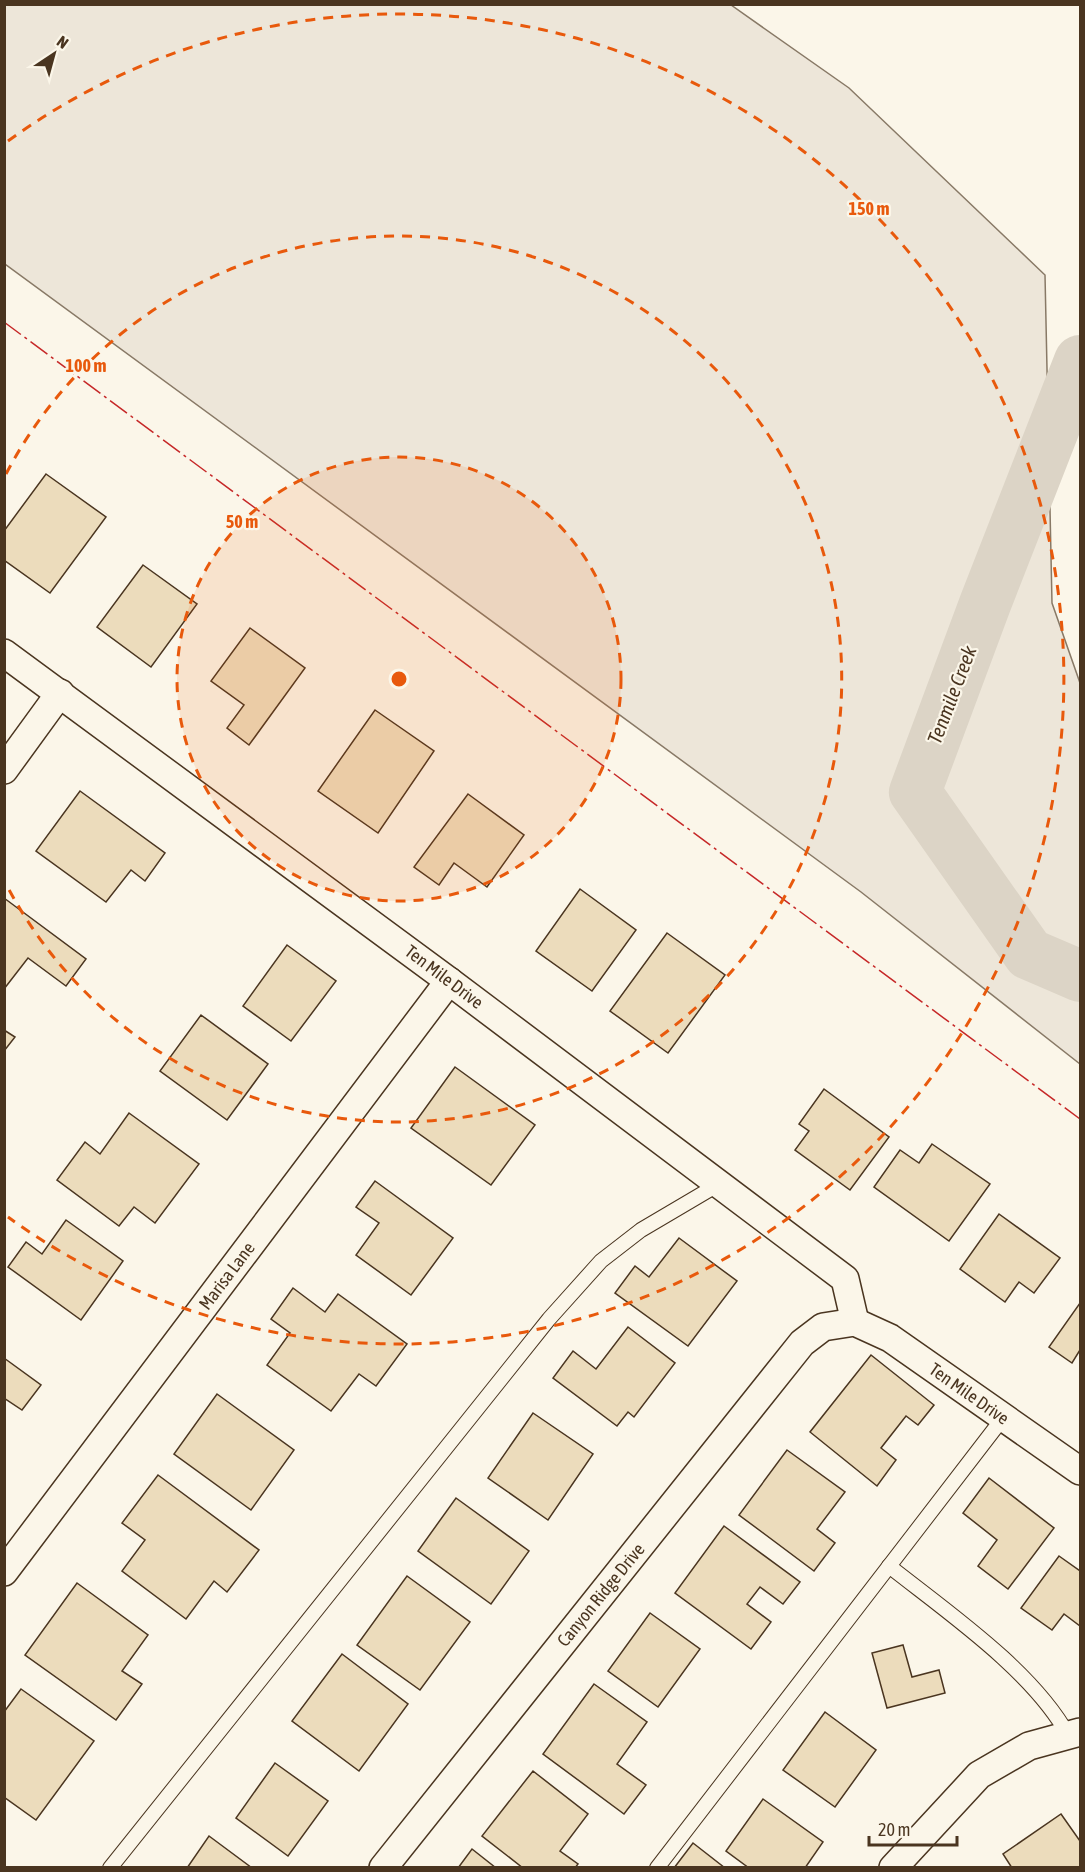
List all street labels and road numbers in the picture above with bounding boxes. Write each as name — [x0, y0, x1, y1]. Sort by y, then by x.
street label: Ten Mile Drive — [401, 940, 488, 1013]
street label: Marisa Lane — [194, 1238, 259, 1314]
street label: Ten Mile Drive — [925, 1358, 1013, 1429]
street label: Canyon Ridge Drive — [553, 1539, 649, 1651]

